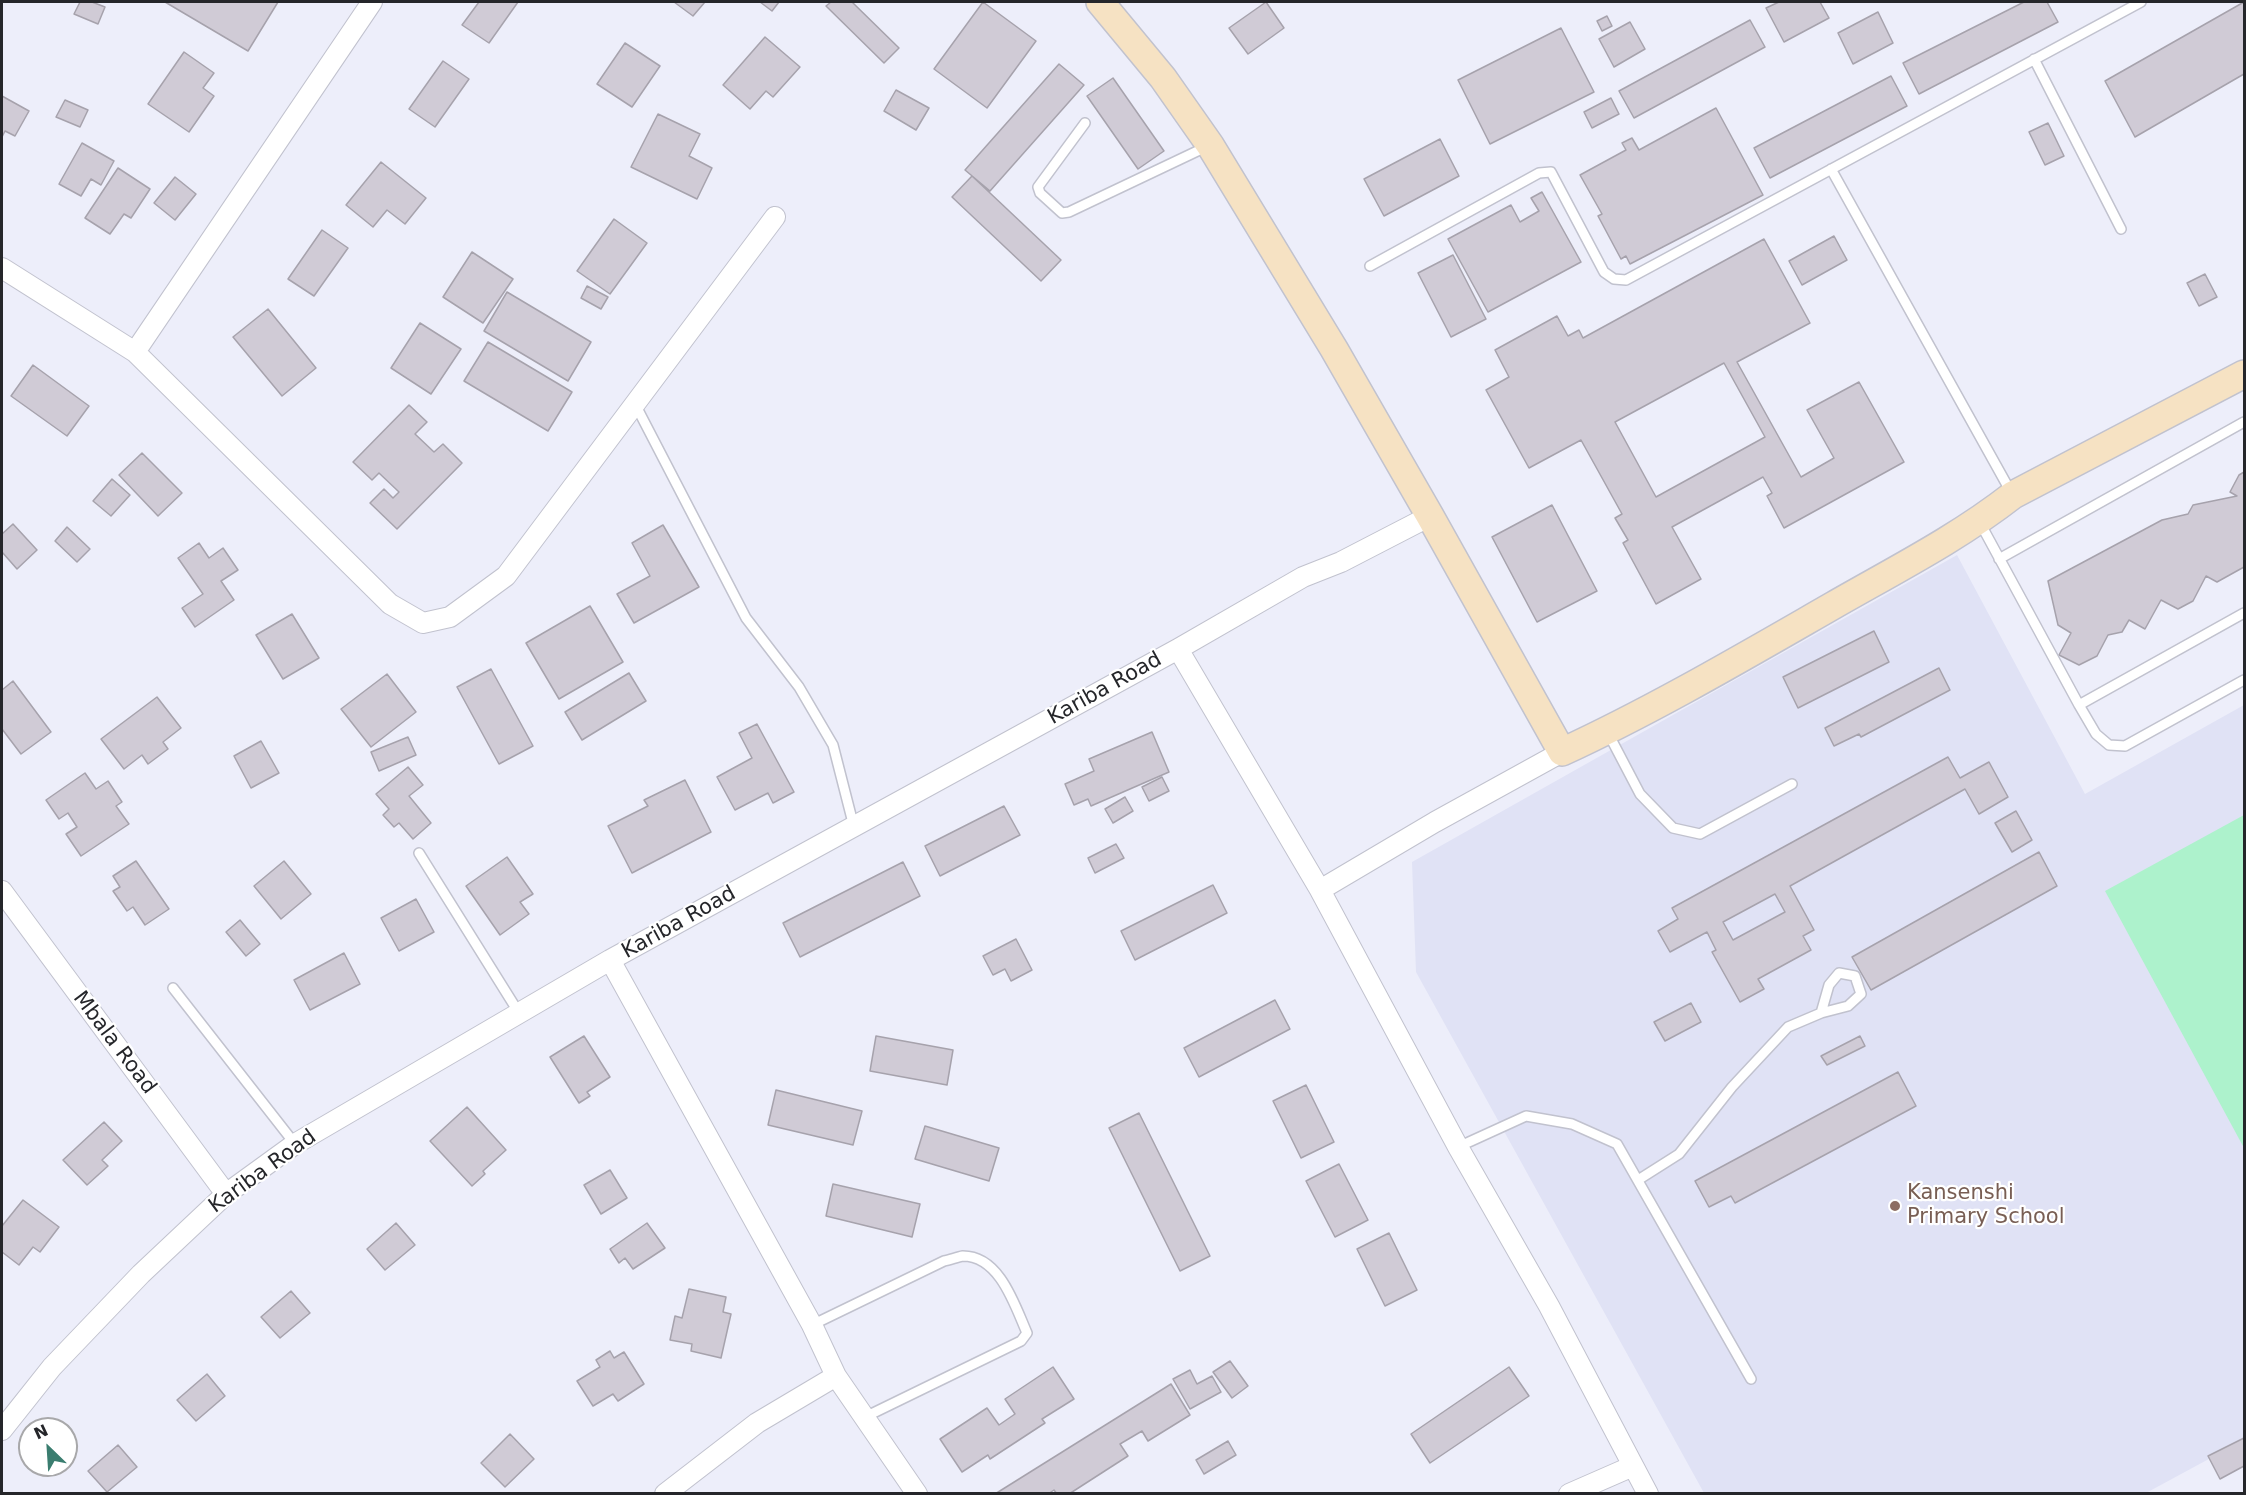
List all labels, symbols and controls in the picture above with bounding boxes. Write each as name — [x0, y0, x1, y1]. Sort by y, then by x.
street label: Kariba Road — [1044, 647, 1166, 731]
street label: Kariba Road — [618, 881, 740, 965]
street label: Mbala Road — [67, 987, 161, 1099]
street label: Kariba Road — [205, 1125, 321, 1219]
place label: Kansenshi Primary School — [1907, 1181, 2065, 1231]
marker: Kansenshi Primary School — [1888, 1199, 1902, 1213]
north arrow — [18, 1417, 78, 1477]
text: N — [31, 1421, 51, 1443]

